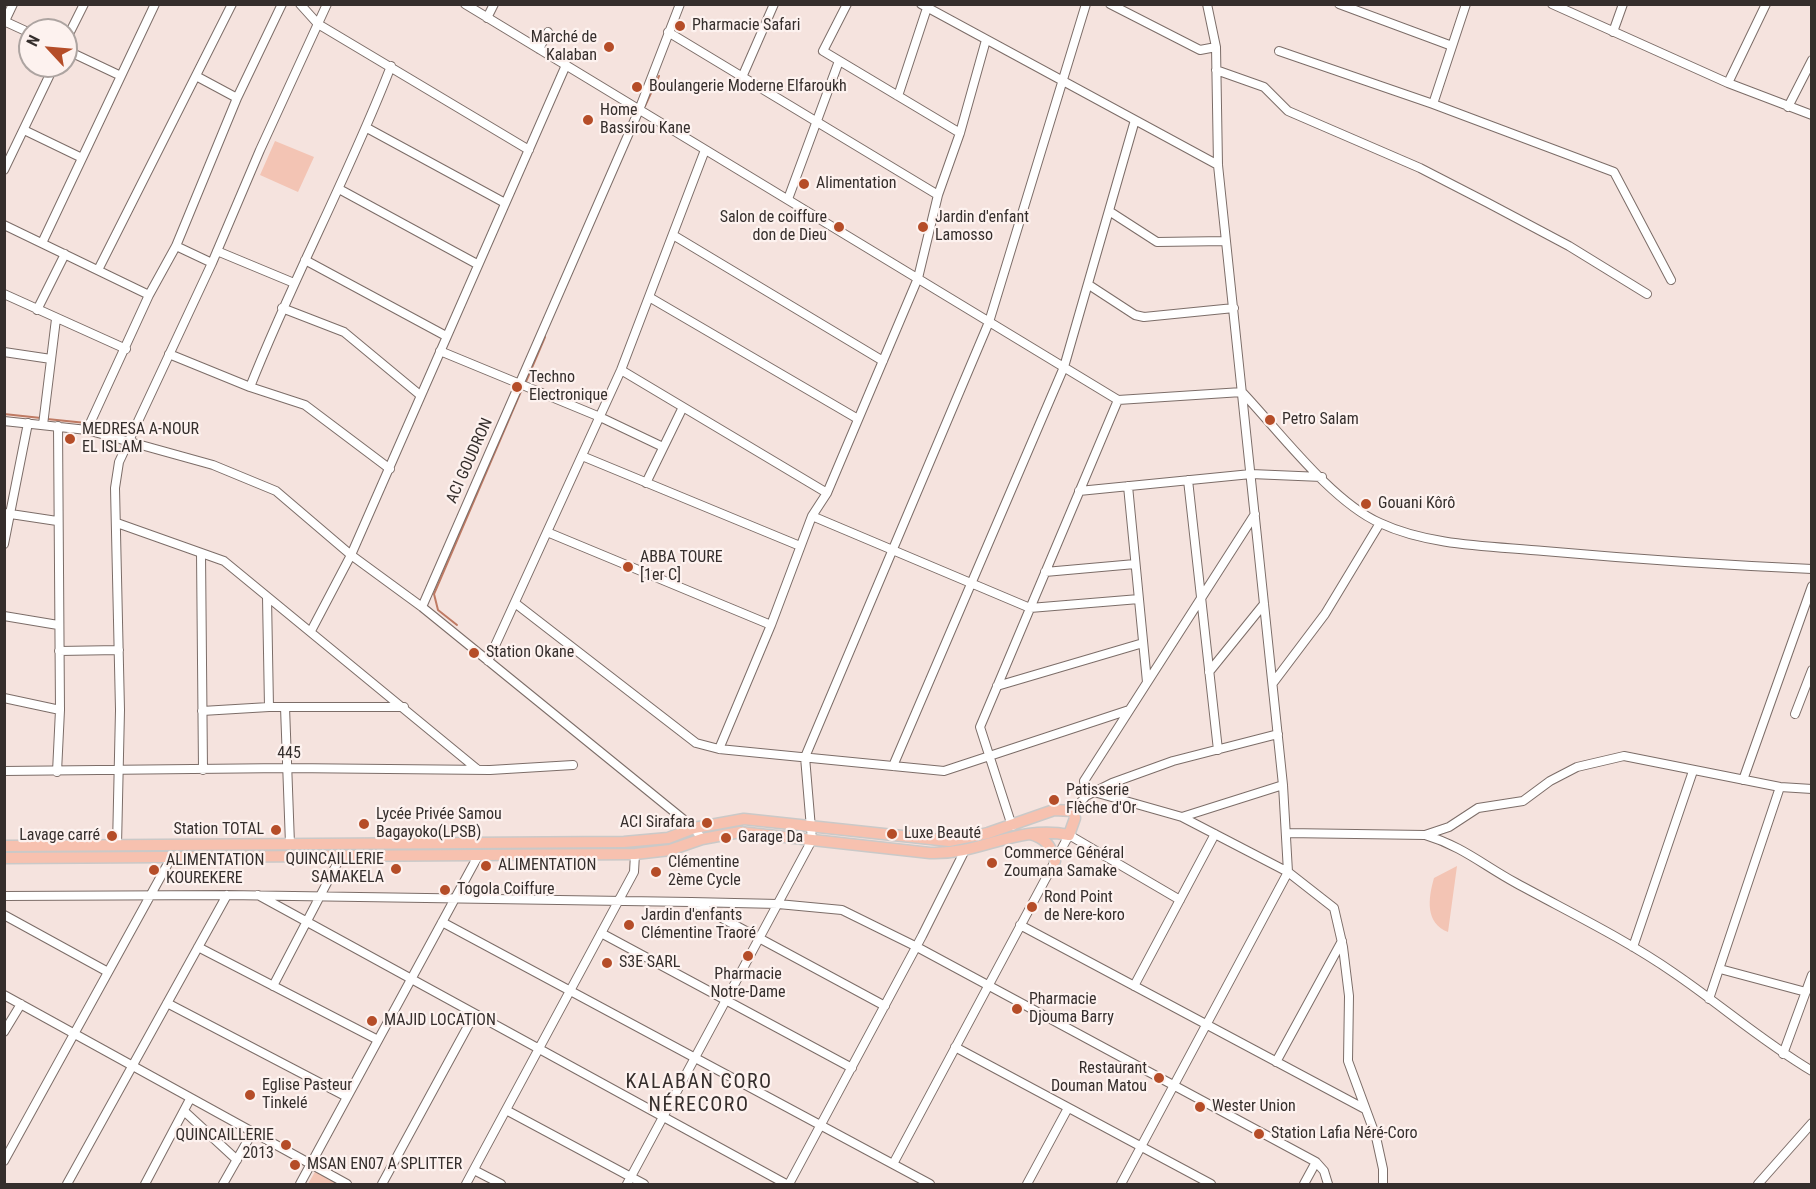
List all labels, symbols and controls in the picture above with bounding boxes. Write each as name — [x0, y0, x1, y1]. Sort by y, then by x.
place label: Pharmacie Safari — [692, 16, 800, 36]
north arrow — [18, 18, 78, 78]
marker: Pharmacie Safari — [673, 19, 687, 33]
place label: Marché de Kalaban — [531, 28, 597, 66]
text: N — [22, 32, 44, 49]
marker: Marché de Kalaban — [602, 40, 616, 54]
place label: Boulangerie Moderne Elfaroukh — [649, 77, 847, 97]
marker: Boulangerie Moderne Elfaroukh — [630, 80, 644, 94]
place label: Home Bassirou Kane — [600, 101, 690, 139]
marker: Home Bassirou Kane — [581, 113, 595, 127]
place label: Alimentation — [816, 174, 896, 194]
marker: Alimentation — [797, 177, 811, 191]
place label: Salon de coiffure don de Dieu — [720, 208, 827, 246]
place label: Jardin d'enfant Lamosso — [935, 208, 1029, 246]
marker: Salon de coiffure don de Dieu — [832, 220, 846, 234]
marker: Jardin d'enfant Lamosso — [916, 220, 930, 234]
place label: Techno Electronique — [529, 368, 608, 406]
marker: Techno Electronique — [510, 380, 524, 394]
place label: Petro Salam — [1282, 410, 1359, 430]
marker: Petro Salam — [1263, 413, 1277, 427]
street label: ACI GOUDRON — [443, 415, 497, 507]
place label: MEDRESA A-NOUR EL ISLAM — [82, 420, 199, 458]
marker: MEDRESA A-NOUR EL ISLAM — [63, 432, 77, 446]
place label: Gouani Kôrô — [1378, 494, 1455, 514]
marker: Gouani Kôrô — [1359, 497, 1373, 511]
place label: ABBA TOURE [1er C] — [640, 548, 723, 586]
marker: ABBA TOURE [1er C] — [621, 560, 635, 574]
place label: Station Okane — [486, 643, 574, 663]
marker: Station Okane — [467, 646, 481, 660]
street label: 445 — [277, 744, 301, 764]
place label: Patisserie Flèche d'Or — [1066, 781, 1136, 819]
marker: Patisserie Flèche d'Or — [1047, 793, 1061, 807]
place label: Lycée Privée Samou Bagayoko(LPSB) — [376, 805, 502, 843]
place label: ACI Sirafara — [620, 813, 695, 833]
marker: ACI Sirafara — [700, 816, 714, 830]
marker: Lycée Privée Samou Bagayoko(LPSB) — [357, 817, 371, 831]
place label: Station TOTAL — [173, 820, 264, 840]
marker: Station TOTAL — [269, 823, 283, 837]
place label: Luxe Beauté — [904, 824, 981, 844]
place label: Lavage carré — [19, 826, 100, 846]
marker: Luxe Beauté — [885, 827, 899, 841]
place label: Garage Da — [738, 828, 803, 848]
marker: Lavage carré — [105, 829, 119, 843]
marker: Garage Da — [719, 831, 733, 845]
place label: Commerce Général Zoumana Samake — [1004, 844, 1124, 882]
place label: QUINCAILLERIE SAMAKELA — [286, 850, 384, 888]
place label: ALIMENTATION KOUREKERE — [166, 851, 264, 889]
place label: Clémentine 2ème Cycle — [668, 853, 741, 891]
place label: ALIMENTATION — [498, 856, 596, 876]
marker: Commerce Général Zoumana Samake — [985, 856, 999, 870]
marker: ALIMENTATION — [479, 859, 493, 873]
marker: QUINCAILLERIE SAMAKELA — [389, 862, 403, 876]
marker: ALIMENTATION KOUREKERE — [147, 863, 161, 877]
marker: Clémentine 2ème Cycle — [649, 865, 663, 879]
place label: Togola Coiffure — [457, 880, 554, 900]
marker: Togola Coiffure — [438, 883, 452, 897]
place label: Rond Point de Nere-koro — [1044, 888, 1125, 926]
marker: Rond Point de Nere-koro — [1025, 900, 1039, 914]
place label: Jardin d'enfants Clémentine Traoré — [641, 906, 756, 944]
marker: Jardin d'enfants Clémentine Traoré — [622, 918, 636, 932]
marker: Pharmacie Notre-Dame — [741, 949, 755, 963]
place label: S3E SARL — [619, 953, 680, 973]
marker: S3E SARL — [600, 956, 614, 970]
place label: Pharmacie Notre-Dame — [710, 965, 786, 1003]
place label: Pharmacie Djouma Barry — [1029, 990, 1114, 1028]
marker: Pharmacie Djouma Barry — [1010, 1002, 1024, 1016]
place label: MAJID LOCATION — [384, 1011, 496, 1031]
marker: MAJID LOCATION — [365, 1014, 379, 1028]
place label: Restaurant Douman Matou — [1051, 1059, 1147, 1097]
district label: KALABAN CORO NÉRECORO — [625, 1071, 773, 1118]
marker: Restaurant Douman Matou — [1152, 1071, 1166, 1085]
place label: Eglise Pasteur Tinkelé — [262, 1076, 352, 1114]
marker: Eglise Pasteur Tinkelé — [243, 1088, 257, 1102]
place label: Wester Union — [1212, 1097, 1296, 1117]
marker: Wester Union — [1193, 1100, 1207, 1114]
place label: Station Lafia Néré-Coro — [1271, 1124, 1417, 1144]
place label: QUINCAILLERIE 2013 — [176, 1126, 274, 1164]
marker: Station Lafia Néré-Coro — [1252, 1127, 1266, 1141]
marker: QUINCAILLERIE 2013 — [279, 1138, 293, 1152]
place label: MSAN EN07 A SPLITTER — [307, 1155, 462, 1175]
marker: MSAN EN07 A SPLITTER — [288, 1158, 302, 1172]

